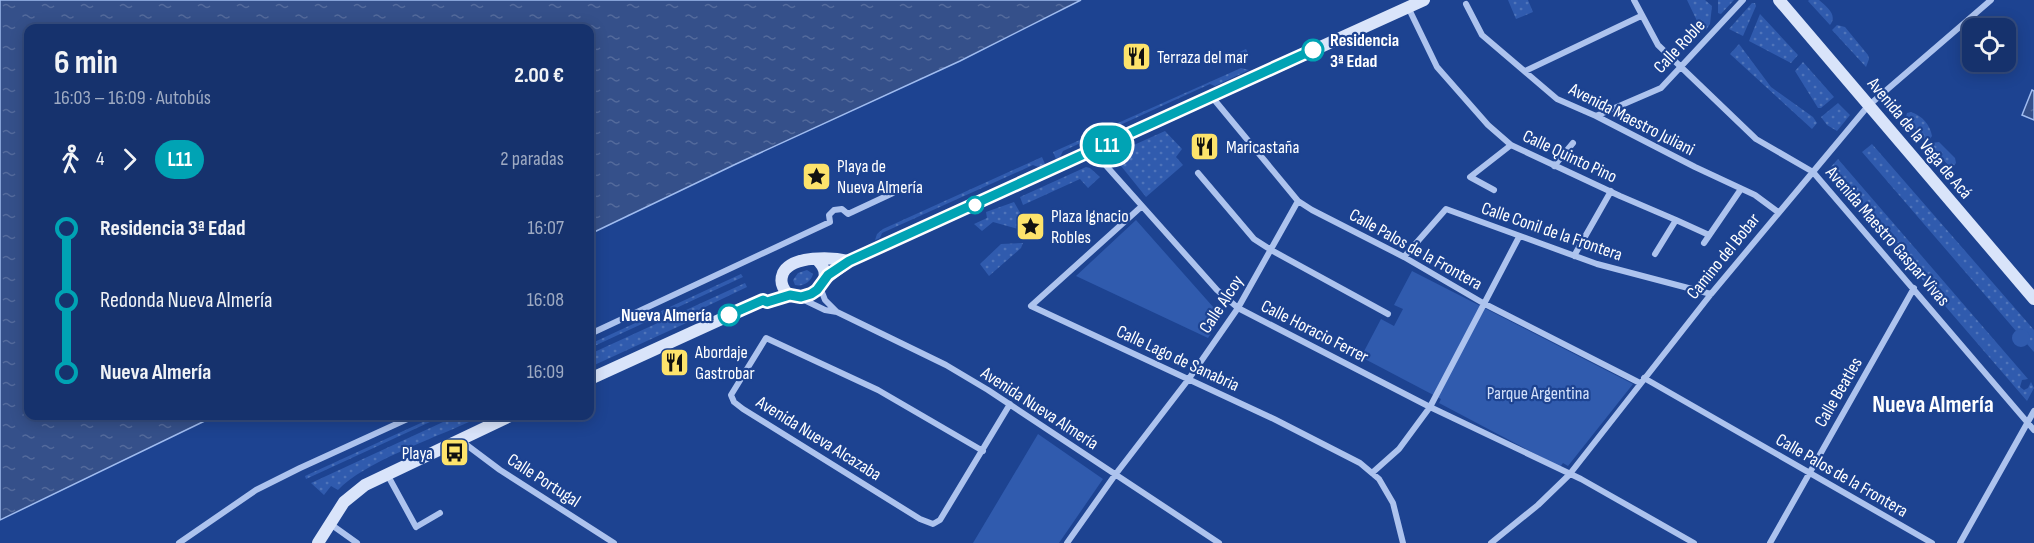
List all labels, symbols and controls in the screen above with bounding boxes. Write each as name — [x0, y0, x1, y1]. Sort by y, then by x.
street label: Calle Roble — [1649, 15, 1709, 78]
map controls — [1962, 18, 2016, 72]
button: locate — [1962, 18, 2016, 72]
place label: Residencia 3ª Edad — [1330, 30, 1399, 72]
marker: Residencia 3ª Edad — [1302, 39, 1324, 61]
restaurant icon: Terraza del mar — [1120, 41, 1152, 73]
text: 6 min — [54, 43, 118, 83]
place label: Terraza del mar — [1157, 47, 1248, 68]
text: 2.00 € — [514, 62, 564, 89]
street label: Avenida de la Vega de Acá — [1862, 73, 1976, 203]
street label: Avenida Maestro Juliani — [1565, 78, 1698, 160]
text: 16:03 – 16:09 · Autobús — [54, 86, 211, 110]
street label: Calle Quinto Pino — [1519, 125, 1620, 187]
line badge: L11 — [1072, 126, 1142, 164]
restaurant icon: Maricastaña — [1189, 131, 1221, 163]
text: L11 — [1095, 133, 1119, 158]
place label: Maricastaña — [1226, 137, 1300, 158]
icon: walk — [54, 143, 87, 176]
icon: forward — [113, 143, 146, 176]
text: 4 — [96, 147, 104, 171]
text: L11 — [167, 147, 192, 172]
text: 2 paradas — [500, 147, 564, 171]
place label: Playa de Nueva Almería — [837, 156, 923, 198]
place icon: Playa de Nueva Almería — [800, 160, 832, 192]
street label: Avenida Maestro Gaspar Vivas — [1821, 161, 1954, 310]
unlabelled marker — [966, 196, 984, 214]
street label: Calle Conil de la Frontera — [1479, 198, 1625, 265]
street label: Calle Palos de la Frontera — [1346, 204, 1486, 295]
place label: Plaza Ignacio Robles — [1051, 206, 1129, 248]
street label: Camino del Bobar — [1682, 209, 1764, 303]
place icon: Plaza Ignacio Robles — [1014, 210, 1046, 242]
text: Residencia 3ª Edad — [100, 215, 246, 242]
text: 16:07 — [528, 216, 564, 240]
street label: Calle Alcoy — [1195, 271, 1248, 337]
text: Redonda Nueva Almería — [100, 287, 273, 314]
text: 16:08 — [527, 288, 564, 312]
street label: Calle Horacio Ferrer — [1258, 295, 1372, 368]
marker: Nueva Almería — [718, 304, 740, 326]
place label: Nueva Almería — [621, 305, 712, 326]
street label: Calle Lago de Sanabria — [1113, 321, 1243, 396]
place label: Abordaje Gastrobar — [694, 342, 755, 384]
restaurant icon: Abordaje Gastrobar — [658, 346, 690, 378]
street label: Calle Beatles — [1810, 354, 1867, 431]
text: Nueva Almería — [100, 359, 211, 386]
text: 16:09 — [527, 360, 564, 384]
street label: Avenida Nueva Almería — [976, 362, 1102, 454]
park label: Parque Argentina — [1487, 383, 1589, 404]
district label: Nueva Almería — [1872, 390, 1994, 419]
street label: Avenida Nueva Alcazaba — [752, 391, 885, 485]
street label: Calle Palos de la Frontera — [1772, 429, 1911, 522]
bus stop icon: Playa — [438, 437, 470, 469]
place label: Playa — [402, 443, 433, 464]
street label: Calle Portugal — [503, 449, 584, 512]

